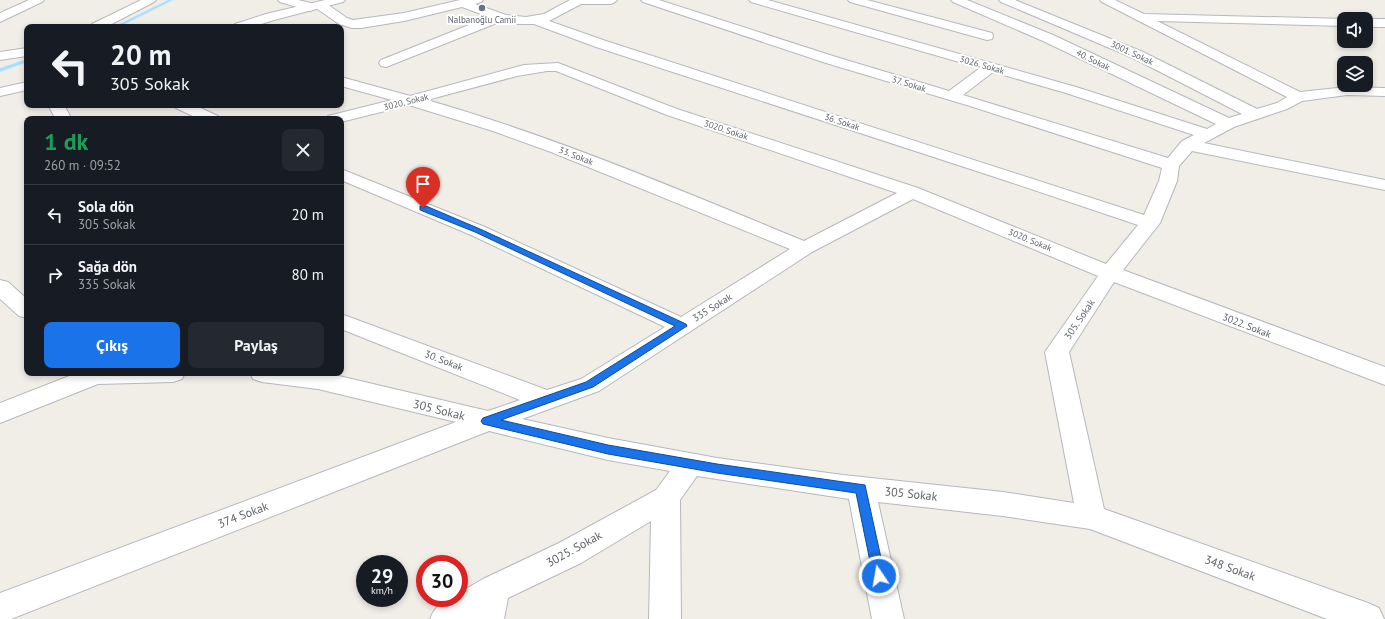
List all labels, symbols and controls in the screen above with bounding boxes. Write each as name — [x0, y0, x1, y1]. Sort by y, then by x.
marker: Nalbanoğlu Camii — [477, 3, 487, 13]
map controls — [1337, 12, 1373, 92]
button: sound — [1337, 12, 1373, 48]
place label: Nalbanoğlu Camii — [448, 14, 516, 25]
text: 20 m — [110, 36, 171, 73]
street label: 3001. Sokak — [1109, 38, 1156, 68]
icon: left — [44, 40, 96, 92]
street label: 40. Sokak — [1075, 47, 1112, 73]
street label: 3026. Sokak — [959, 53, 1006, 76]
button: layers — [1337, 56, 1373, 92]
text: 305 Sokak — [110, 72, 190, 95]
street label: 37. Sokak — [891, 73, 928, 94]
street label: 3020. Sokak — [382, 90, 430, 112]
street label: 36. Sokak — [823, 111, 862, 133]
street label: 3020. Sokak — [703, 117, 750, 142]
text: 1 dk — [44, 126, 88, 157]
button: close — [282, 129, 324, 171]
street label: 33. Sokak — [557, 144, 596, 167]
text: 260 m · 09:52 — [44, 157, 121, 174]
pin — [406, 167, 440, 208]
icon: arrive — [412, 173, 434, 195]
text: Sola dön — [78, 197, 134, 216]
icon: left — [44, 204, 66, 226]
text: 20 m — [291, 205, 324, 224]
text: 305 Sokak — [78, 216, 136, 233]
street label: 3020. Sokak — [1007, 226, 1054, 253]
text: Sağa dön — [78, 257, 137, 276]
icon: right — [44, 264, 66, 286]
text: 80 m — [291, 265, 324, 284]
text: 335 Sokak — [78, 276, 136, 293]
street label: 335 Sokak — [690, 290, 735, 325]
street label: 305. Sokak — [1061, 297, 1098, 342]
street label: 3022. Sokak — [1221, 310, 1273, 341]
button: Çıkış — [44, 322, 180, 368]
button: Paylaş — [188, 322, 324, 368]
street label: 30. Sokak — [423, 347, 465, 374]
street label: 305 Sokak — [412, 396, 467, 423]
street label: 305 Sokak — [884, 483, 938, 504]
street label: 374 Sokak — [215, 498, 271, 531]
street label: 3025. Sokak — [543, 527, 604, 570]
street label: 348 Sokak — [1203, 551, 1258, 584]
speed limit sign: 30 — [416, 555, 468, 607]
position arrow — [858, 555, 900, 597]
text: 29 — [371, 563, 393, 589]
text: km/h — [371, 584, 393, 597]

